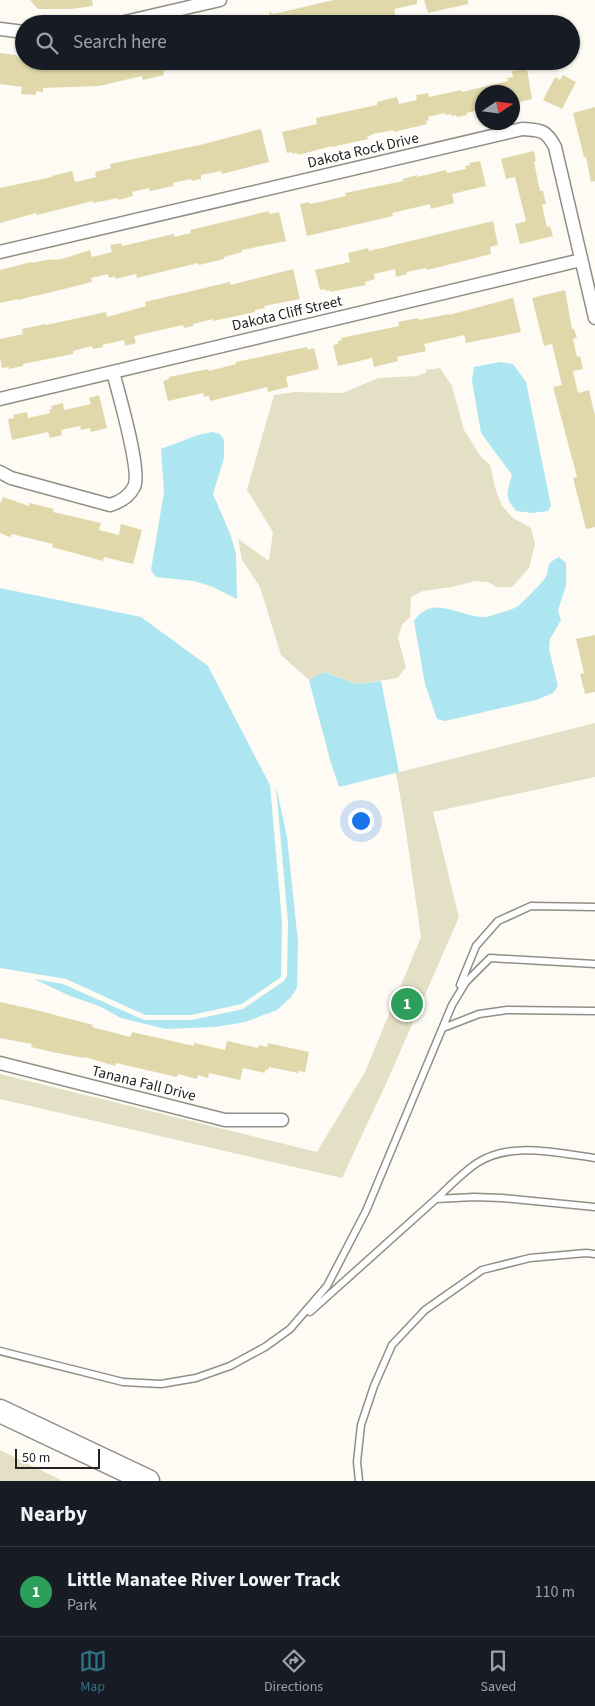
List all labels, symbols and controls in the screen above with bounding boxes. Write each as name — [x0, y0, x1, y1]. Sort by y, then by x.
search box — [15, 15, 580, 70]
icon: search — [33, 29, 61, 57]
text: Search here — [73, 29, 167, 56]
north arrow — [475, 85, 520, 130]
street label: Dakota Rock Drive — [305, 127, 421, 173]
street label: Dakota Cliff Street — [230, 291, 344, 336]
your location — [348, 808, 374, 834]
pin: 1 — [391, 985, 423, 1023]
street label: Tanana Fall Drive — [90, 1060, 198, 1107]
scale bar — [15, 1446, 100, 1469]
text: 50 m — [22, 1448, 50, 1468]
text: Nearby — [20, 1499, 87, 1529]
text: Little Manatee River Lower Track — [67, 1567, 341, 1594]
text: 1 — [32, 1581, 40, 1603]
text: 110 m — [535, 1581, 575, 1603]
text: Park — [67, 1594, 97, 1616]
tab: Map — [79, 1647, 107, 1697]
tab: Directions — [264, 1647, 323, 1697]
tab: Saved — [481, 1647, 516, 1697]

